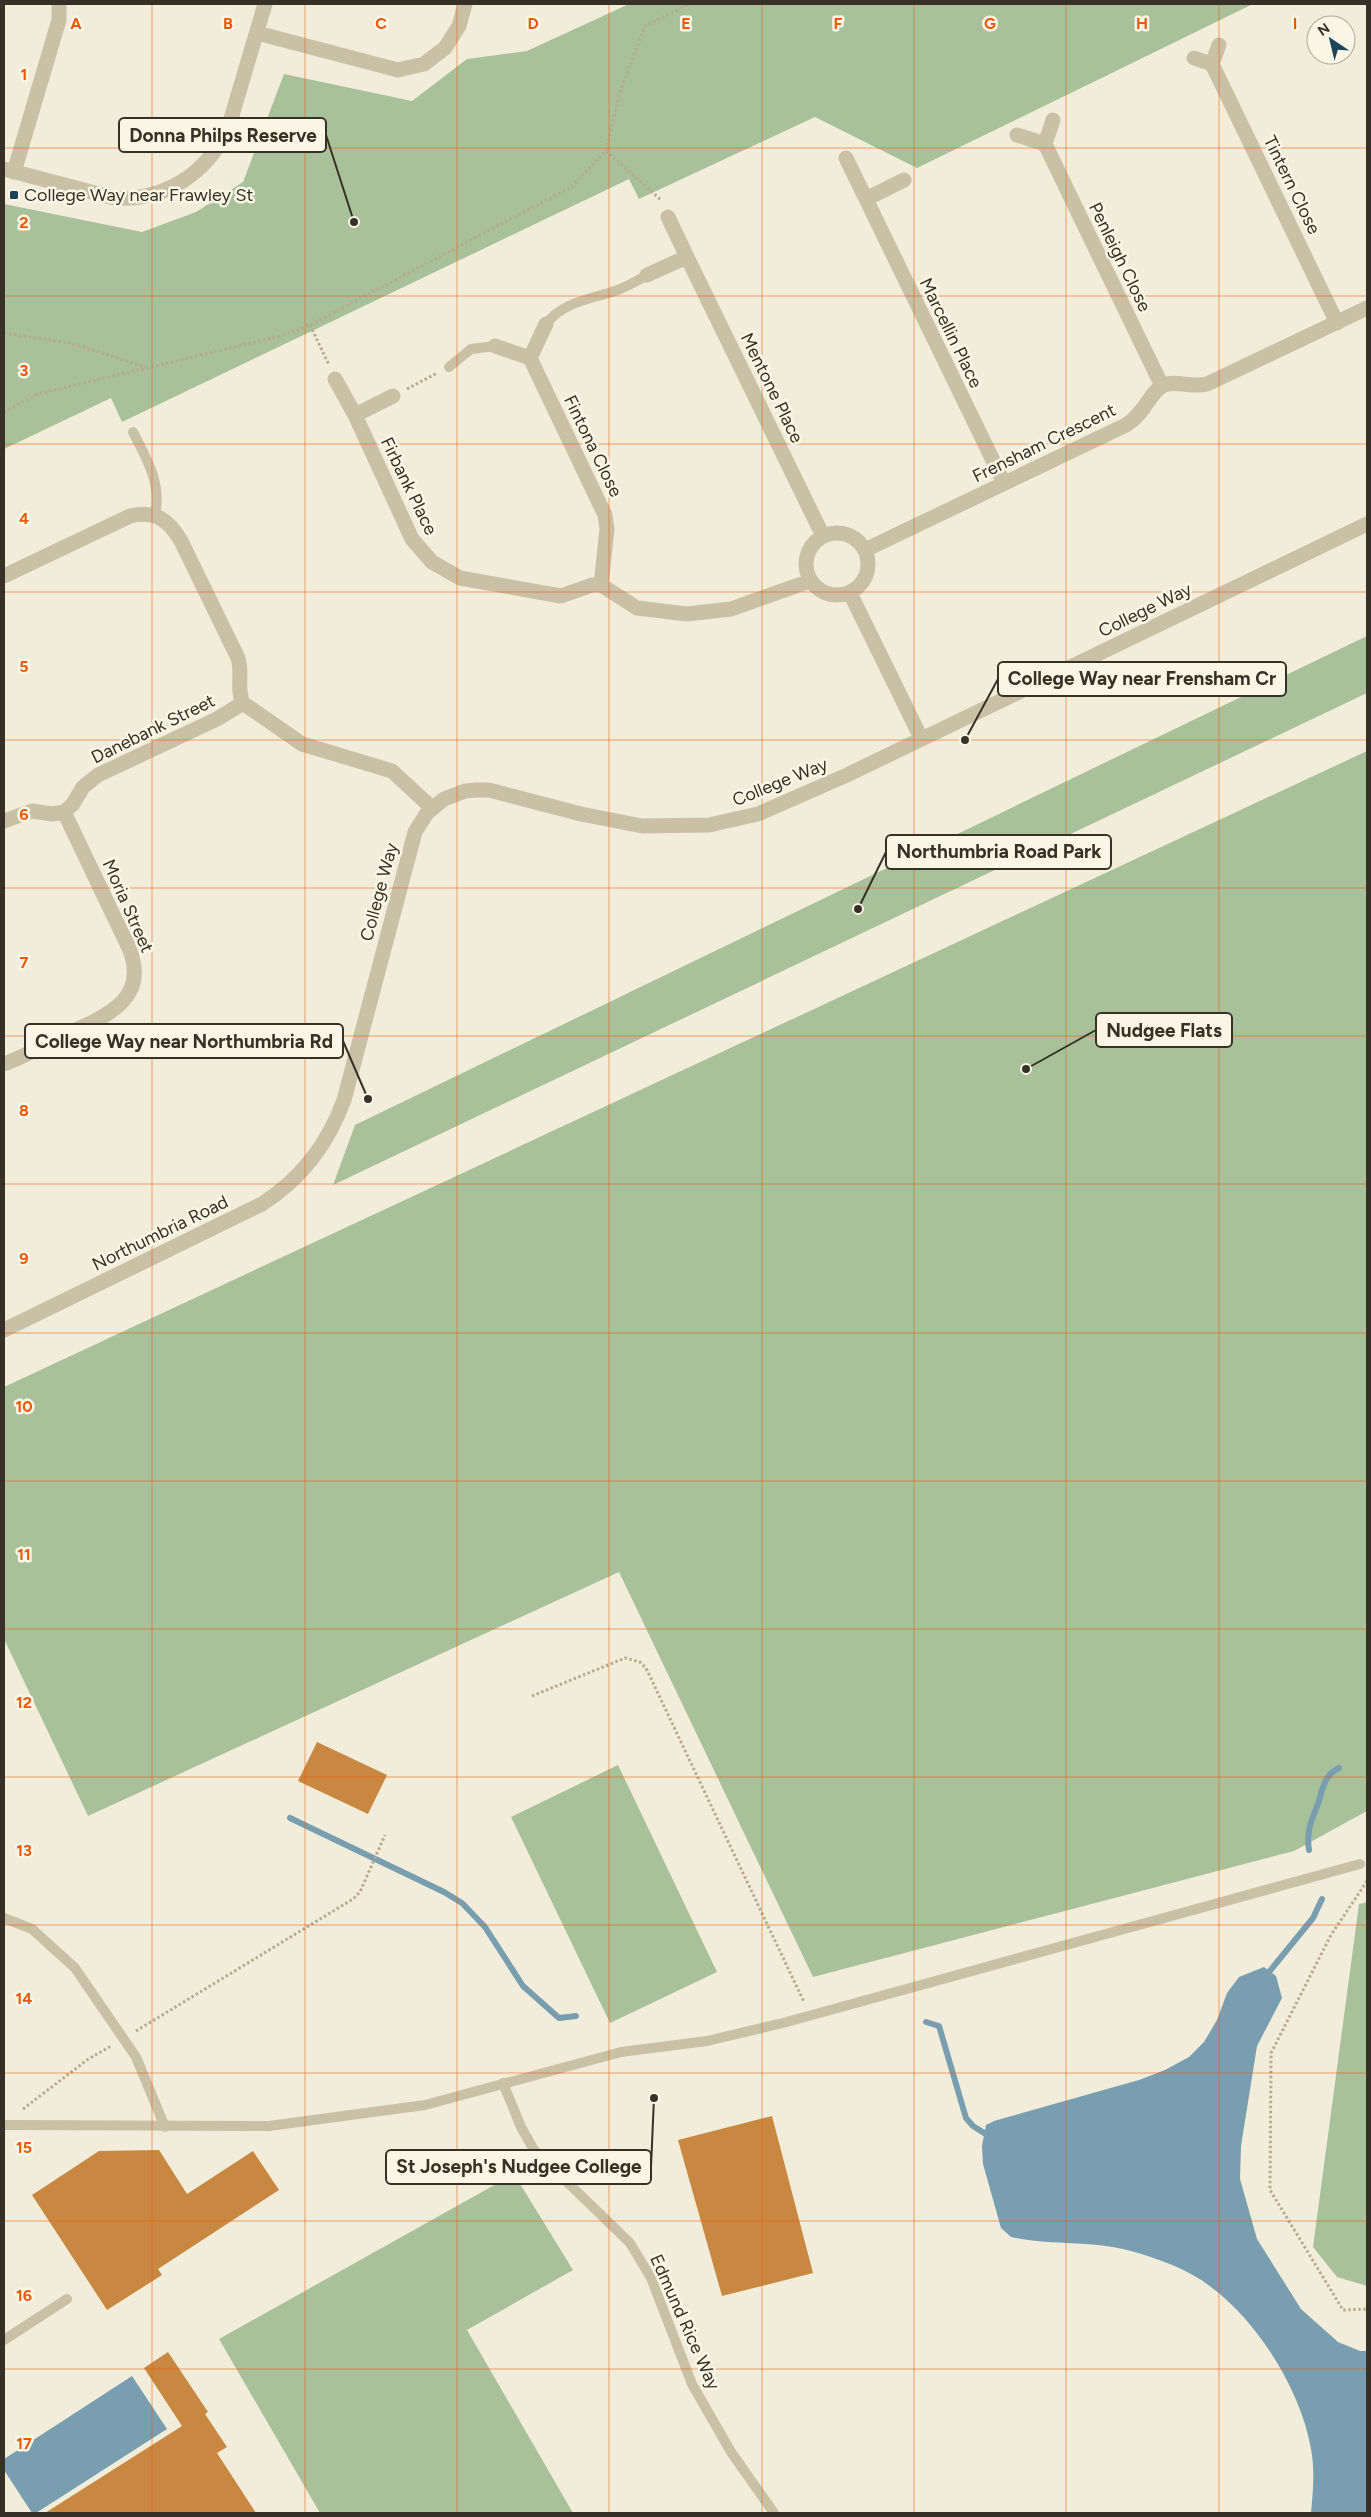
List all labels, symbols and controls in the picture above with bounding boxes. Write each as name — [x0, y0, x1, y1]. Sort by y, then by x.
text: A — [70, 14, 82, 33]
text: B — [223, 14, 233, 33]
text: C — [375, 14, 387, 33]
text: D — [527, 14, 539, 33]
text: E — [681, 14, 691, 33]
text: F — [834, 14, 843, 33]
text: G — [984, 14, 996, 33]
text: H — [1136, 14, 1148, 33]
text: I — [1293, 14, 1297, 33]
north arrow — [1306, 15, 1356, 65]
text: N — [1315, 20, 1333, 40]
text: 1 — [21, 65, 27, 84]
callout: Donna Philps Reserve — [119, 118, 326, 152]
text: Donna Philps Reserve — [129, 124, 317, 147]
street label: Tintern Close — [1259, 132, 1325, 238]
place label: College Way near Frawley St — [24, 184, 253, 206]
marker: College Way near Frawley St — [8, 189, 20, 201]
street label: Penleigh Close — [1084, 199, 1156, 315]
text: 2 — [19, 213, 29, 232]
street label: Marcellin Place — [915, 274, 987, 392]
street label: Mentone Place — [736, 329, 808, 447]
text: 3 — [20, 361, 29, 380]
street label: Fintona Close — [559, 392, 627, 501]
street label: Frensham Crescent — [969, 399, 1119, 487]
street label: Firbank Place — [376, 433, 442, 539]
text: 4 — [19, 509, 29, 528]
street label: College Way — [1095, 578, 1196, 642]
text: 5 — [19, 657, 29, 676]
callout: College Way near Frensham Cr — [998, 662, 1286, 696]
text: College Way near Frensham Cr — [1008, 667, 1276, 690]
street label: Danebank Street — [88, 689, 219, 768]
street label: College Way — [729, 753, 831, 811]
text: 6 — [19, 805, 29, 824]
callout: Northumbria Road Park — [886, 835, 1111, 869]
street label: College Way — [355, 840, 403, 944]
text: Northumbria Road Park — [897, 840, 1102, 863]
street label: Moria Street — [98, 856, 158, 956]
text: 7 — [20, 953, 29, 972]
callout: Nudgee Flats — [1096, 1013, 1232, 1047]
text: Nudgee Flats — [1106, 1019, 1222, 1042]
callout: College Way near Northumbria Rd — [25, 1024, 343, 1058]
text: College Way near Northumbria Rd — [35, 1030, 333, 1053]
text: 8 — [19, 1101, 29, 1120]
street label: Northumbria Road — [88, 1191, 232, 1275]
text: 9 — [19, 1249, 29, 1268]
text: 10 — [15, 1397, 33, 1416]
text: 11 — [17, 1545, 31, 1564]
text: 12 — [16, 1693, 32, 1712]
text: 13 — [16, 1841, 32, 1860]
text: 14 — [16, 1989, 32, 2008]
text: 15 — [16, 2138, 32, 2157]
callout: St Joseph's Nudgee College — [386, 2150, 651, 2184]
text: St Joseph's Nudgee College — [396, 2155, 642, 2178]
street label: Edmund Rice Way — [645, 2251, 725, 2394]
text: 16 — [16, 2286, 32, 2305]
text: 17 — [16, 2434, 32, 2453]

